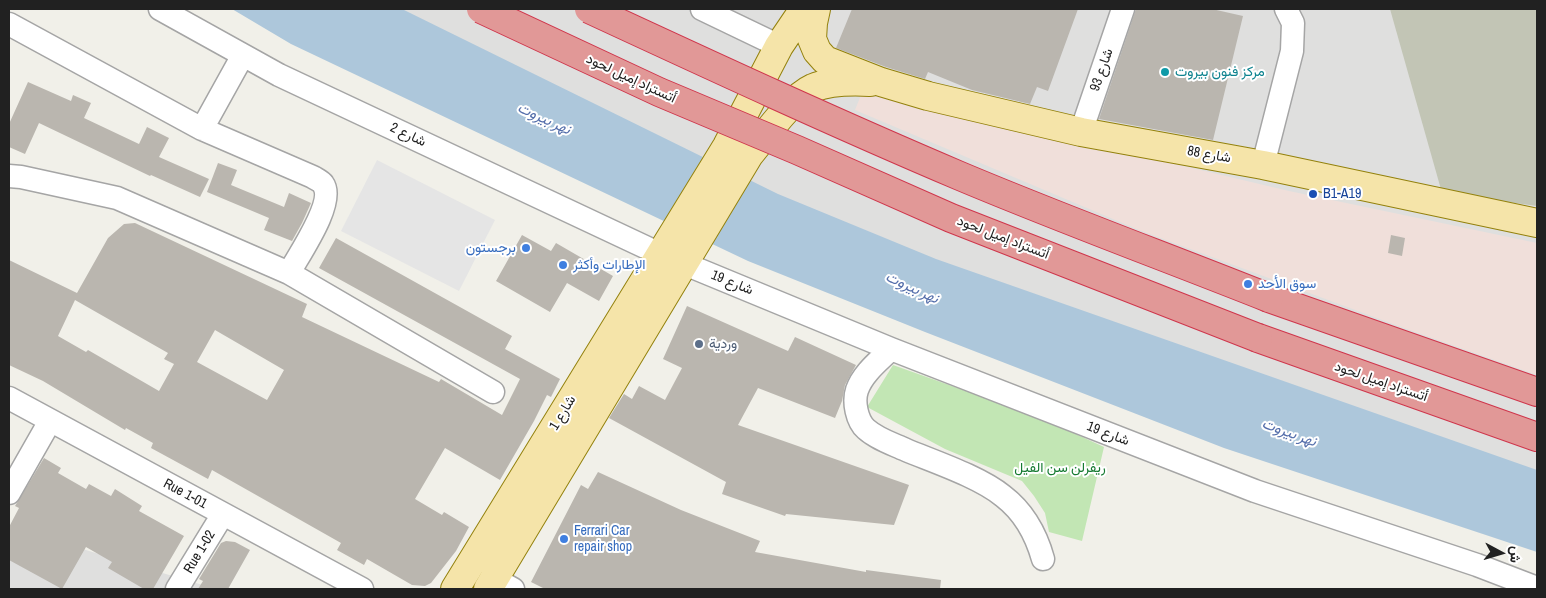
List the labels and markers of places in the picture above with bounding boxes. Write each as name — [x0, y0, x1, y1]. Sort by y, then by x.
place label: مركز فنون بيروت — [1175, 64, 1265, 80]
marker: مركز فنون بيروت — [1159, 66, 1171, 78]
place label: B1-A19 — [1323, 186, 1361, 202]
marker: B1-A19 — [1307, 188, 1319, 200]
place label: برجستون — [466, 240, 516, 256]
marker: برجستون — [520, 242, 532, 254]
place label: الإطارات وأكثر — [573, 257, 646, 273]
marker: الإطارات وأكثر — [557, 259, 569, 271]
place label: سوق الأحد — [1258, 276, 1316, 292]
marker: سوق الأحد — [1242, 278, 1254, 290]
place label: وردية — [709, 336, 737, 352]
marker: وردية — [693, 338, 705, 350]
place label: Ferrari Car repair shop — [574, 523, 632, 556]
marker: Ferrari Car repair shop — [558, 533, 570, 545]

